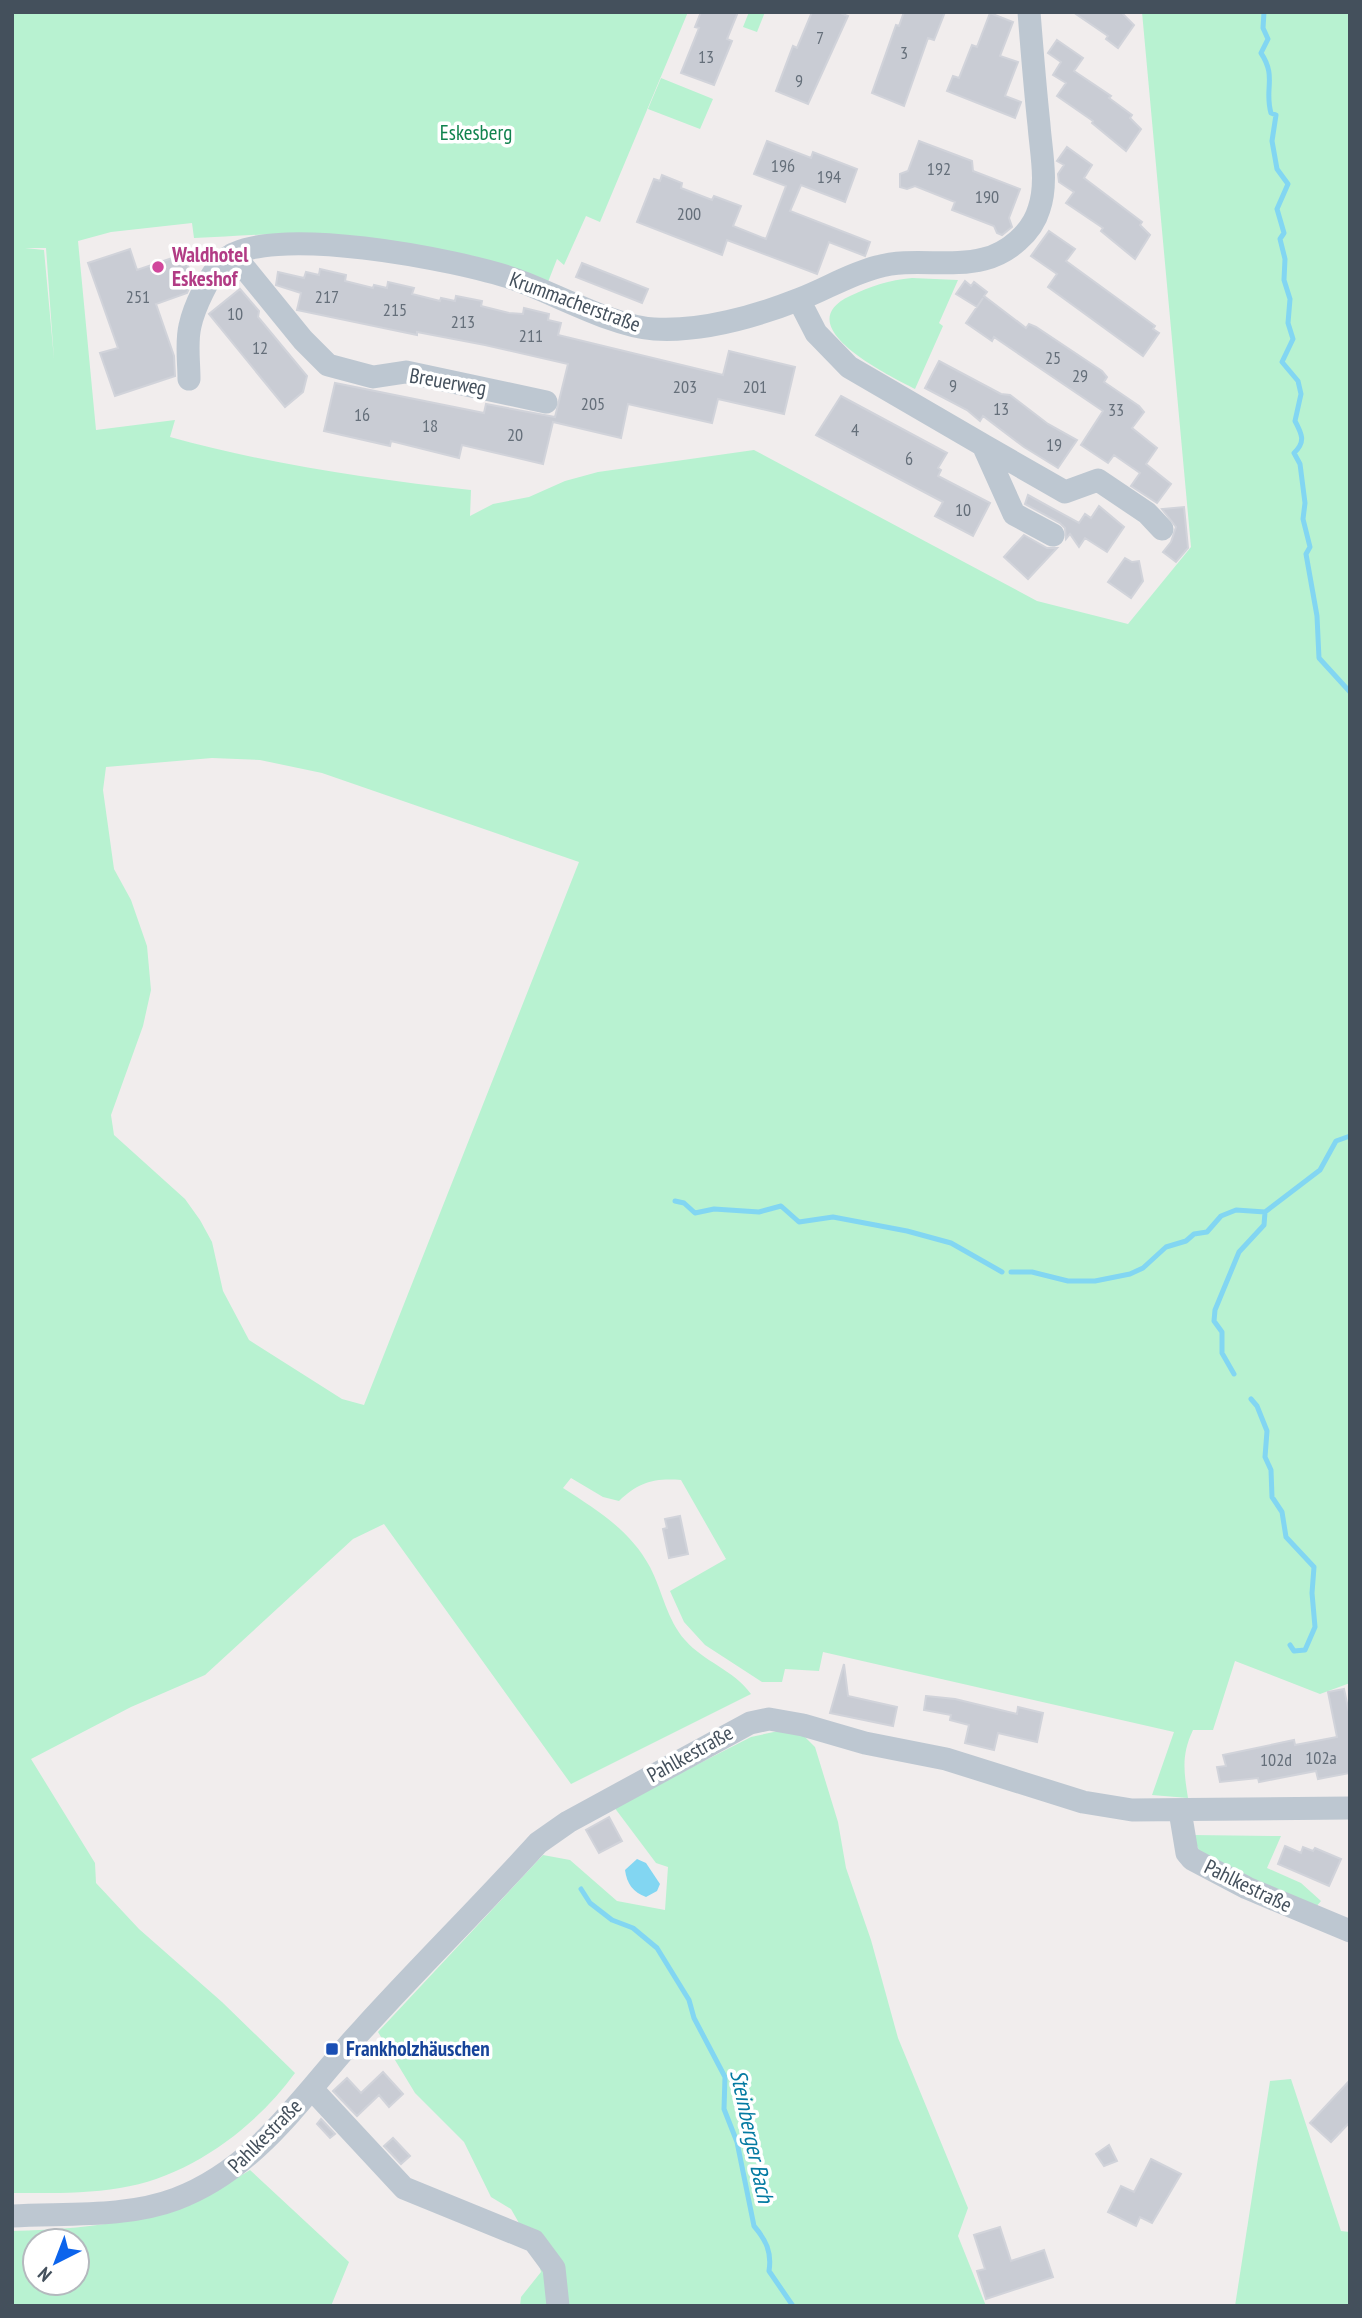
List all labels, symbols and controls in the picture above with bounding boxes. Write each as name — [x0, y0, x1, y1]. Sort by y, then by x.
house number: 7 — [816, 26, 824, 49]
house number: 3 — [900, 41, 908, 64]
house number: 13 — [698, 45, 714, 68]
house number: 9 — [795, 69, 803, 92]
park label: Eskesberg — [440, 119, 512, 146]
house number: 196 — [771, 154, 795, 177]
house number: 192 — [927, 157, 951, 180]
house number: 194 — [817, 165, 841, 188]
house number: 190 — [975, 185, 999, 208]
house number: 200 — [677, 202, 701, 225]
place label: Waldhotel Eskeshof — [171, 241, 249, 292]
marker: Waldhotel Eskeshof — [150, 259, 166, 275]
street label: Krummacherstraße — [506, 265, 644, 338]
house number: 251 — [126, 285, 150, 308]
house number: 217 — [315, 285, 339, 308]
house number: 215 — [383, 298, 407, 321]
house number: 10 — [227, 302, 243, 325]
house number: 213 — [451, 310, 475, 333]
house number: 211 — [519, 324, 543, 347]
house number: 12 — [252, 336, 268, 359]
house number: 25 — [1045, 346, 1061, 369]
street label: Breuerweg — [408, 361, 489, 402]
house number: 29 — [1072, 364, 1088, 387]
house number: 9 — [949, 374, 957, 397]
house number: 203 — [673, 375, 697, 398]
house number: 201 — [743, 375, 767, 398]
house number: 205 — [581, 392, 605, 415]
house number: 13 — [993, 397, 1009, 420]
house number: 33 — [1108, 398, 1124, 421]
house number: 16 — [354, 403, 370, 426]
house number: 18 — [422, 414, 438, 437]
house number: 4 — [851, 418, 859, 441]
house number: 20 — [507, 423, 523, 446]
house number: 19 — [1046, 433, 1062, 456]
house number: 6 — [905, 447, 913, 470]
house number: 10 — [955, 498, 971, 521]
street label: Pahlkestraße — [642, 1719, 737, 1788]
house number: 102a — [1305, 1746, 1337, 1769]
house number: 102d — [1260, 1748, 1292, 1771]
street label: Pahlkestraße — [1200, 1853, 1296, 1918]
place label: Frankholzhäuschen — [346, 2035, 490, 2062]
marker: Frankholzhäuschen — [324, 2041, 340, 2057]
water label: Steinberger Bach — [724, 2067, 781, 2207]
street label: Pahlkestraße — [222, 2093, 307, 2178]
north arrow — [21, 2227, 91, 2297]
text: N — [33, 2262, 56, 2287]

